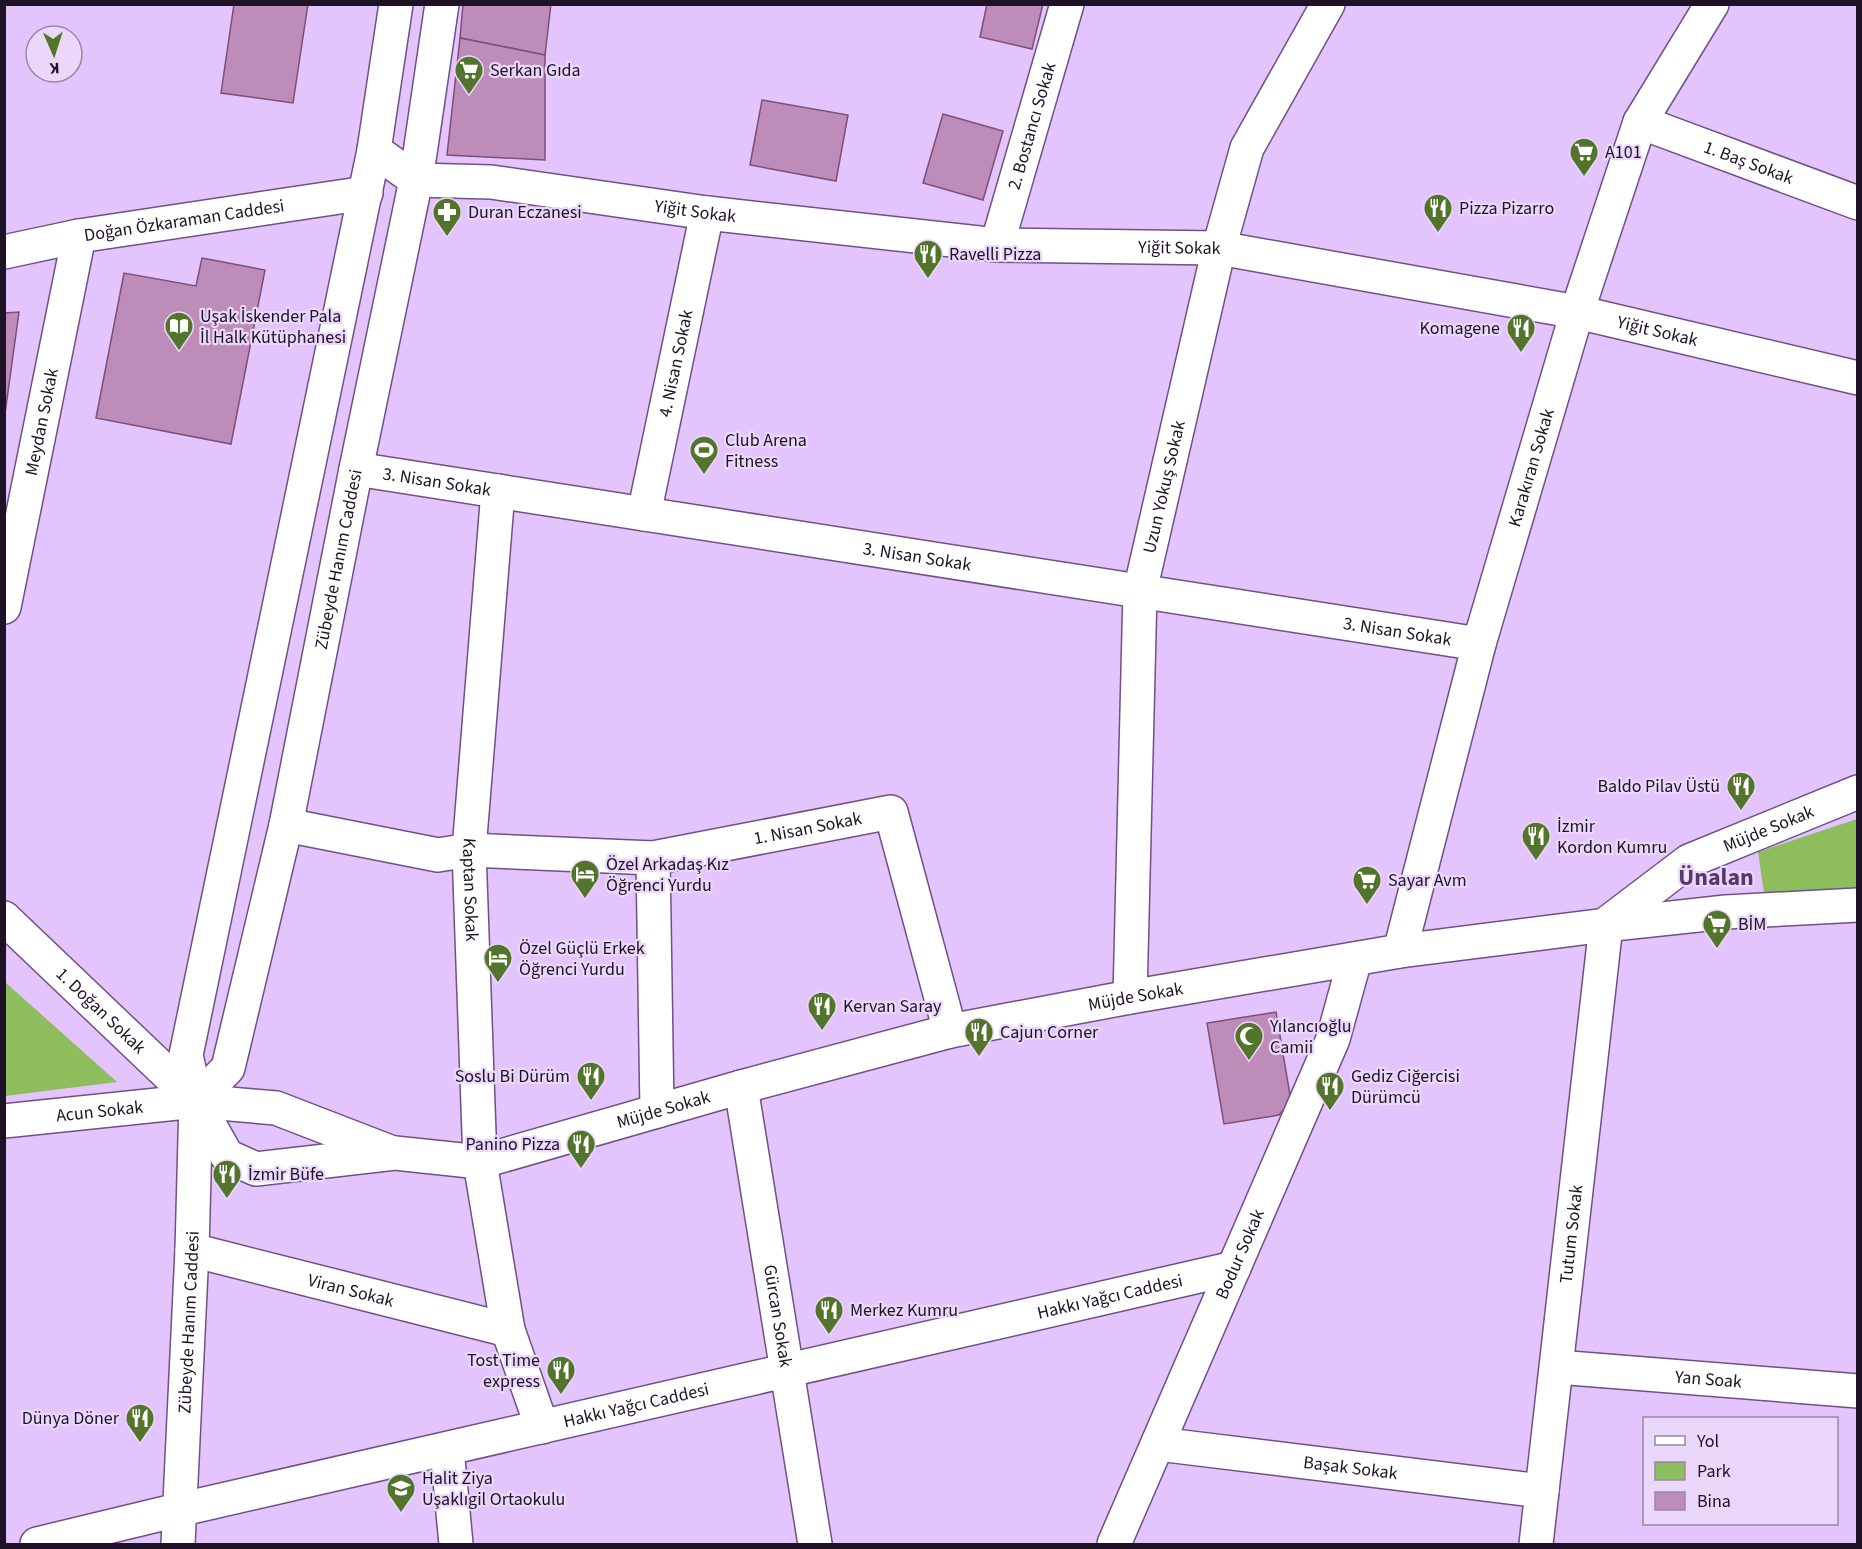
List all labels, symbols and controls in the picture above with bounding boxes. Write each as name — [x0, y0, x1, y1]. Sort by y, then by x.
north arrow — [24, 24, 84, 84]
supermarket icon: Serkan Gıda — [453, 54, 485, 96]
text: K — [49, 57, 60, 79]
place label: Serkan Gıda — [490, 58, 581, 83]
street label: 2. Bostancı Sokak — [1002, 59, 1062, 193]
street label: 1. Baş Sokak — [1700, 135, 1797, 191]
supermarket icon: A101 — [1568, 136, 1600, 178]
place label: A101 — [1605, 140, 1642, 165]
restaurant icon: Pizza Pizarro — [1422, 192, 1454, 234]
street label: Doğan Özkaraman Caddesi — [82, 193, 286, 248]
street label: Yiğit Sokak — [652, 193, 738, 229]
pharmacy icon: Duran Eczanesi — [431, 196, 463, 238]
place label: Pizza Pizarro — [1459, 196, 1554, 221]
place label: Duran Eczanesi — [468, 200, 582, 225]
street label: Yiğit Sokak — [1137, 235, 1221, 261]
restaurant icon: Ravelli Pizza — [912, 238, 944, 280]
place label: Ravelli Pizza — [949, 242, 1041, 267]
place label: Uşak İskender Pala İl Halk Kütüphanesi — [200, 304, 346, 350]
street label: 4. Nisan Sokak — [653, 307, 699, 419]
library icon: Uşak İskender Pala İl Halk Kütüphanesi — [163, 310, 195, 352]
street label: Yiğit Sokak — [1613, 310, 1700, 353]
restaurant icon: Komagene — [1505, 312, 1537, 354]
place label: Komagene — [1419, 316, 1500, 341]
street label: Meydan Sokak — [19, 366, 65, 478]
street label: Karakıran Sokak — [1502, 405, 1561, 530]
street label: Uzun Yokuş Sokak — [1137, 418, 1192, 556]
place label: Club Arena Fitness — [725, 428, 807, 474]
sports icon: Club Arena Fitness — [688, 434, 720, 476]
street label: 3. Nisan Sokak — [381, 461, 493, 503]
street label: Zübeyde Hanım Caddesi — [309, 467, 369, 652]
street label: 3. Nisan Sokak — [861, 536, 973, 578]
street label: 3. Nisan Sokak — [1341, 611, 1453, 653]
restaurant icon: Baldo Pilav Üstü — [1725, 770, 1757, 812]
place label: Baldo Pilav Üstü — [1598, 774, 1720, 799]
street label: Müjde Sokak — [1719, 799, 1818, 859]
street label: 1. Nisan Sokak — [752, 806, 864, 851]
place label: İzmir Kordon Kumru — [1557, 814, 1667, 860]
restaurant icon: İzmir Kordon Kumru — [1520, 820, 1552, 862]
street label: Kaptan Sokak — [456, 837, 484, 942]
place label: Özel Arkadaş Kız Öğrenci Yurdu — [606, 852, 729, 898]
hotel icon: Özel Arkadaş Kız Öğrenci Yurdu — [569, 858, 601, 900]
district label: Ünalan — [1678, 860, 1754, 895]
supermarket icon: Sayar Avm — [1351, 864, 1383, 906]
place label: Sayar Avm — [1388, 868, 1467, 893]
supermarket icon: BİM — [1701, 908, 1733, 950]
place label: BİM — [1738, 912, 1766, 937]
place label: Özel Güçlü Erkek Öğrenci Yurdu — [519, 936, 645, 982]
hotel icon: Özel Güçlü Erkek Öğrenci Yurdu — [482, 942, 514, 984]
street label: 1. Doğan Sokak — [50, 962, 151, 1060]
street label: Müjde Sokak — [1086, 976, 1185, 1018]
restaurant icon: Kervan Saray — [806, 990, 838, 1032]
place label: Kervan Saray — [843, 994, 942, 1019]
place label: Yılancıoğlu Camii — [1269, 1014, 1352, 1060]
restaurant icon: Cajun Corner — [963, 1016, 995, 1058]
place label: Cajun Corner — [1000, 1020, 1099, 1045]
mosque icon: Yılancıoğlu Camii — [1233, 1020, 1265, 1062]
restaurant icon: Soslu Bi Dürüm — [575, 1060, 607, 1102]
place label: Soslu Bi Dürüm — [455, 1064, 570, 1089]
place label: Gediz Ciğercisi Dürümcü — [1351, 1064, 1460, 1110]
restaurant icon: Gediz Ciğercisi Dürümcü — [1314, 1070, 1346, 1112]
street label: Müjde Sokak — [614, 1085, 713, 1135]
street label: Acun Sokak — [55, 1095, 144, 1129]
restaurant icon: Panino Pizza — [565, 1128, 597, 1170]
place label: Panino Pizza — [465, 1132, 560, 1157]
restaurant icon: İzmir Büfe — [211, 1158, 243, 1200]
place label: İzmir Büfe — [248, 1162, 324, 1187]
street label: Tutum Sokak — [1554, 1183, 1590, 1285]
street label: Bodur Sokak — [1210, 1205, 1271, 1303]
street label: Zübeyde Hanım Caddesi — [172, 1231, 206, 1414]
street label: Gürcan Sokak — [757, 1263, 798, 1369]
street label: Viran Sokak — [305, 1268, 397, 1314]
street label: Hakkı Yağcı Caddesi — [1035, 1268, 1185, 1326]
restaurant icon: Merkez Kumru — [813, 1294, 845, 1336]
place label: Merkez Kumru — [850, 1298, 958, 1323]
place label: Tost Time express — [467, 1348, 540, 1394]
restaurant icon: Tost Time express — [545, 1354, 577, 1396]
street label: Yan Soak — [1673, 1364, 1743, 1395]
street label: Hakkı Yağcı Caddesi — [561, 1377, 711, 1434]
restaurant icon: Dünya Döner — [124, 1402, 156, 1444]
place label: Dünya Döner — [22, 1406, 120, 1431]
legend — [1643, 1417, 1838, 1525]
text: Yol — [1696, 1429, 1719, 1454]
street label: Başak Sokak — [1302, 1450, 1399, 1486]
text: Park — [1697, 1459, 1731, 1484]
place label: Halit Ziya Uşaklıgil Ortaokulu — [422, 1466, 565, 1512]
school or university icon: Halit Ziya Uşaklıgil Ortaokulu — [385, 1472, 417, 1514]
text: Bina — [1697, 1489, 1731, 1514]

